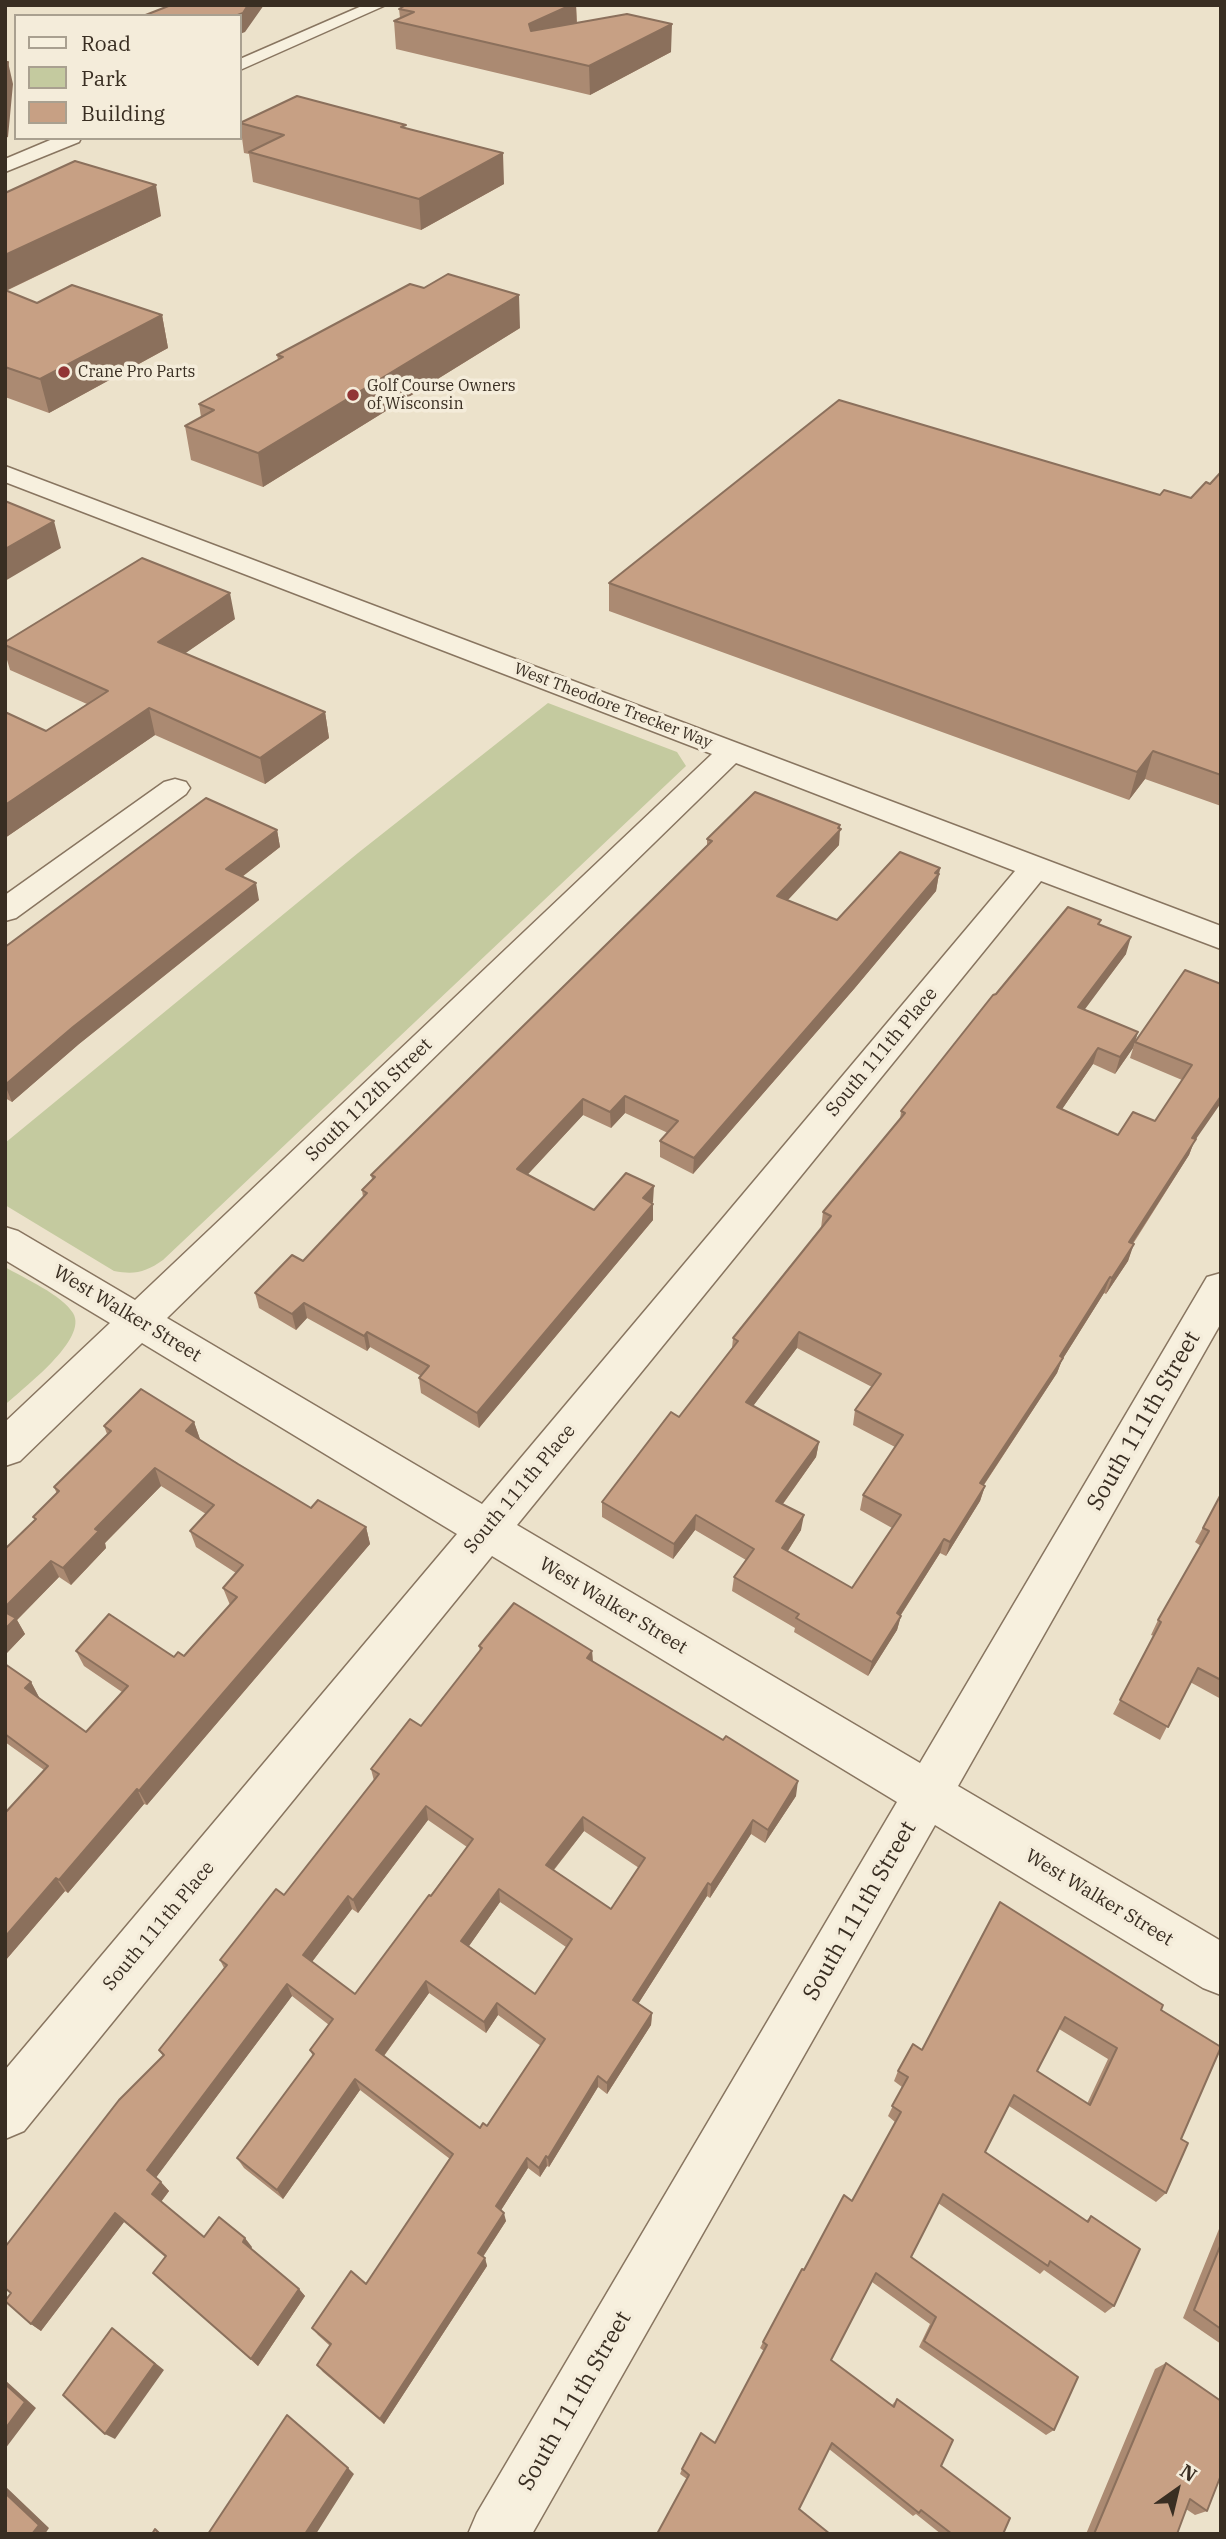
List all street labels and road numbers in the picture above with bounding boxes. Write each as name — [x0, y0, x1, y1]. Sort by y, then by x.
street label: West Theodore Trecker Way — [511, 659, 715, 753]
street label: South 111th Place — [821, 983, 943, 1121]
street label: South 112th Street — [301, 1034, 437, 1166]
street label: West Walker Street — [49, 1261, 205, 1367]
street label: South 111th Street — [1081, 1326, 1207, 1516]
street label: South 111th Place — [459, 1420, 581, 1558]
street label: West Walker Street — [535, 1553, 691, 1659]
street label: South 111th Street — [797, 1816, 923, 2006]
street label: West Walker Street — [1021, 1845, 1177, 1951]
street label: South 111th Place — [98, 1857, 220, 1995]
street label: South 111th Street — [512, 2306, 638, 2496]

